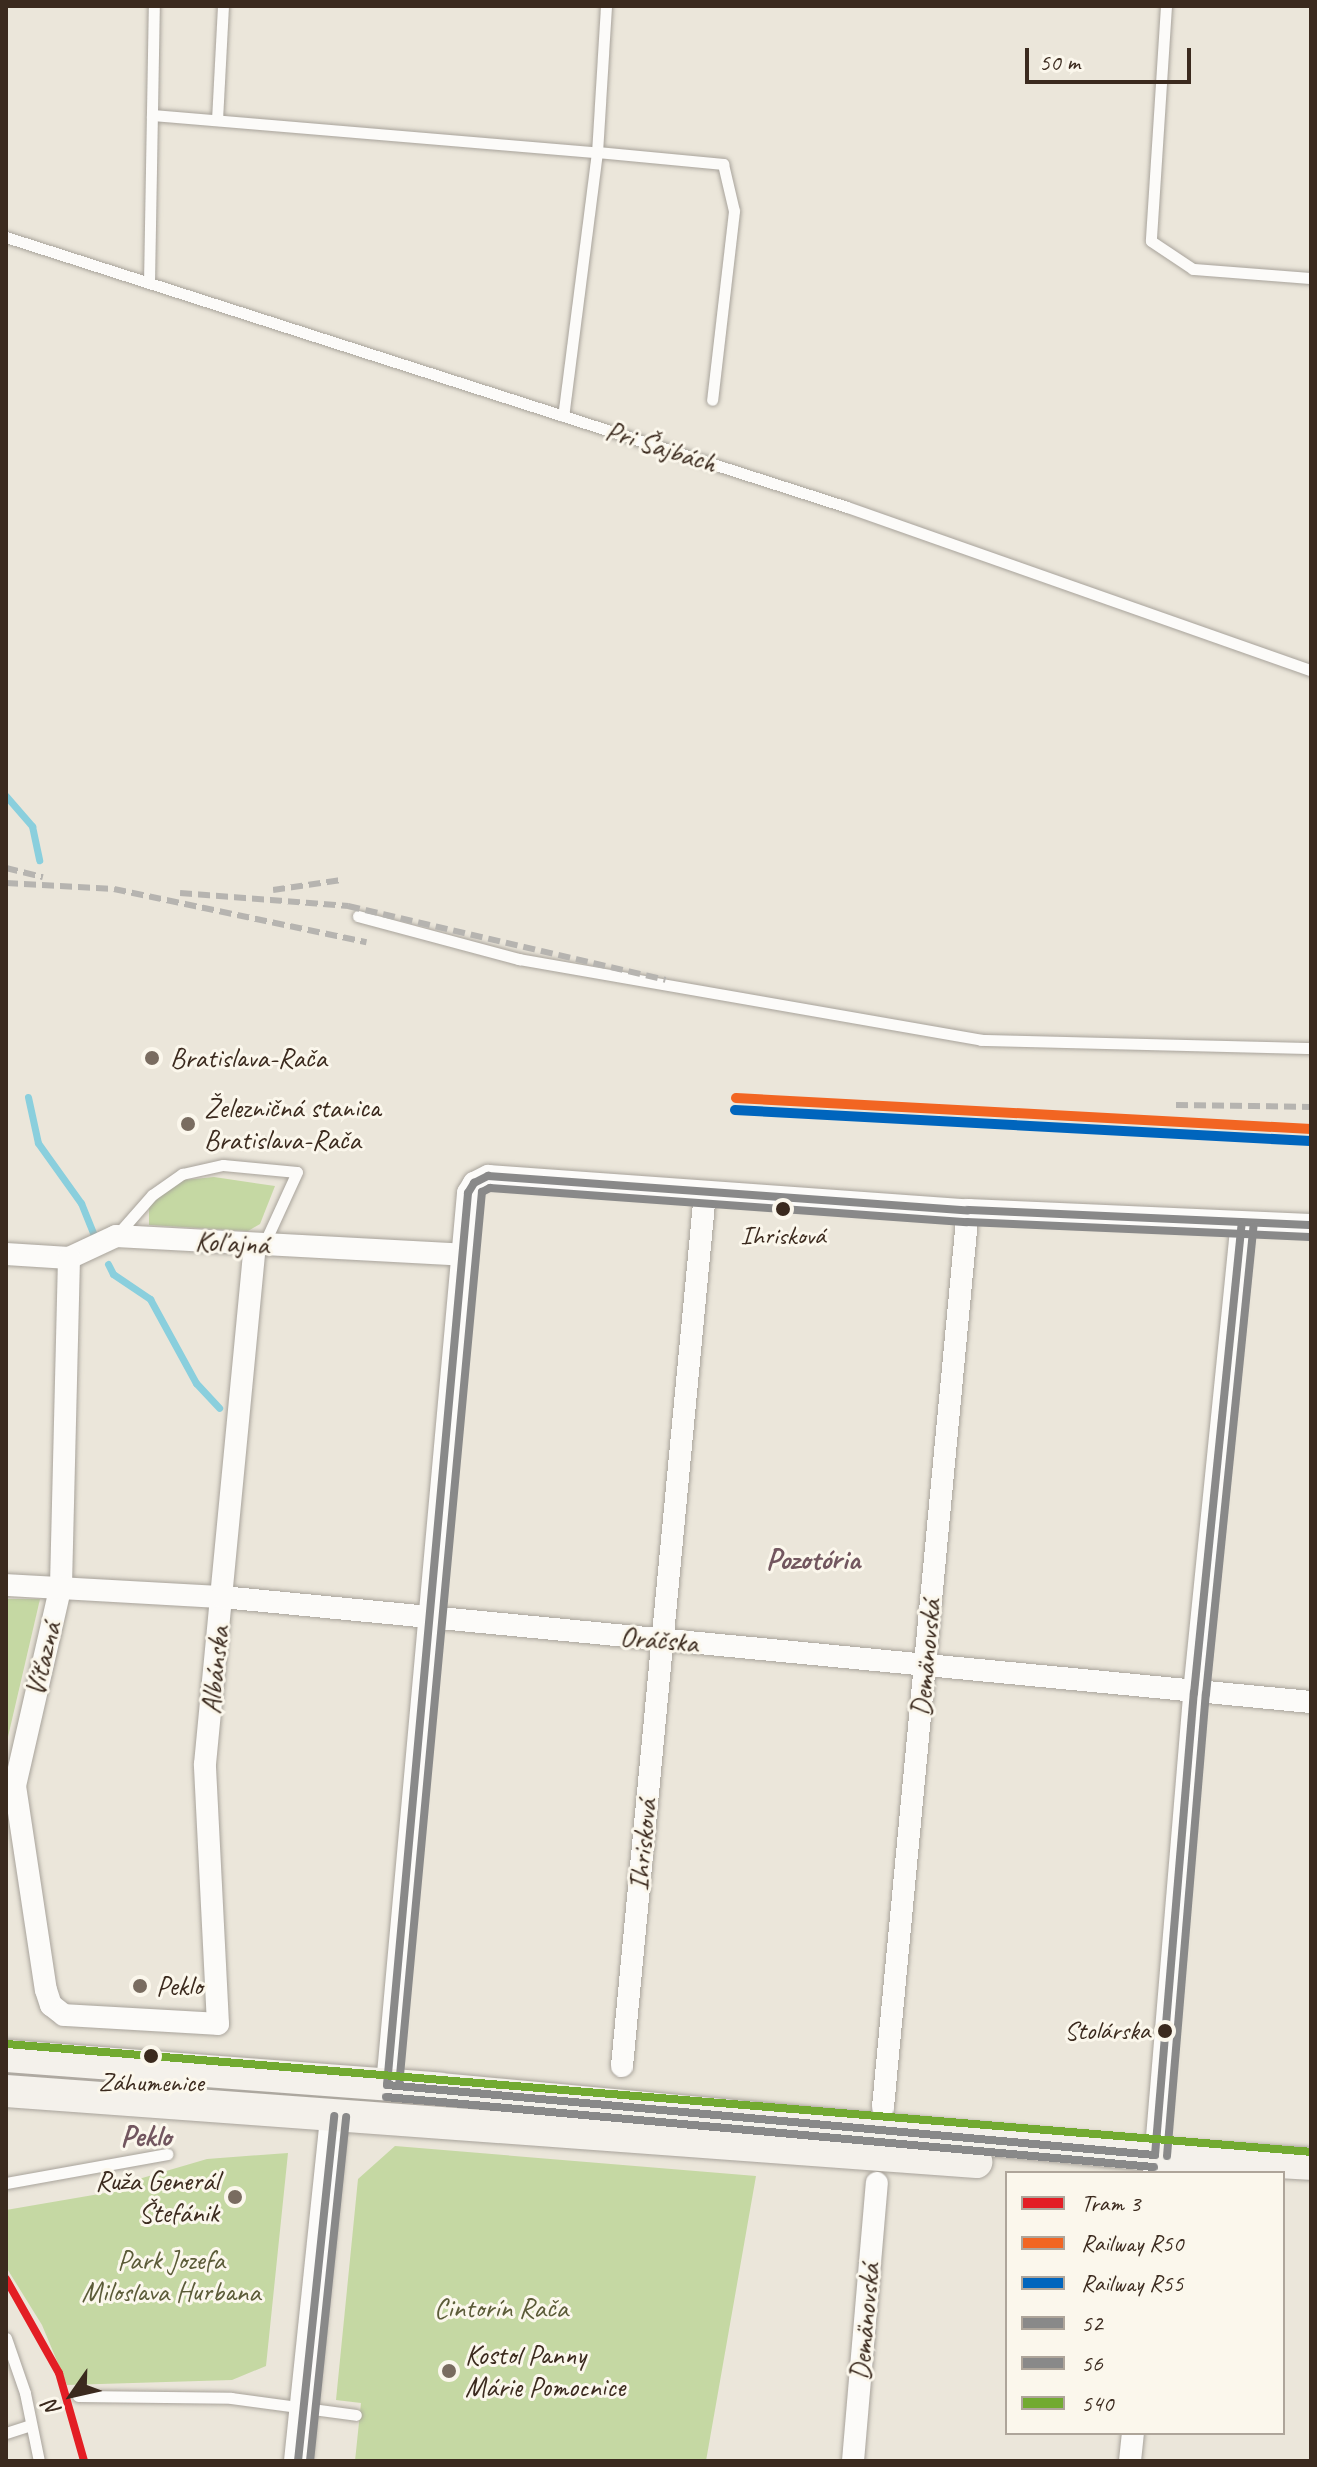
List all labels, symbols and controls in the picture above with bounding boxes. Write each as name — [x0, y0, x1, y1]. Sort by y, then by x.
scale bar — [1029, 32, 1195, 82]
text: 50 m — [1039, 47, 1080, 77]
street label: Pri Šajbách — [602, 413, 720, 481]
place label: Bratislava-Rača — [170, 1041, 327, 1075]
marker: Bratislava-Rača — [141, 1047, 163, 1069]
place label: Železničná stanica Bratislava-Rača — [204, 1091, 380, 1157]
marker: Železničná stanica Bratislava-Rača — [179, 1115, 197, 1133]
marker: Ihrisková — [775, 1201, 791, 1217]
place label: Ihrisková — [741, 1220, 825, 1252]
street label: Koľajná — [194, 1224, 270, 1262]
district label: Pozotória — [766, 1541, 860, 1577]
street label: Demänovská — [904, 1598, 948, 1718]
street label: Víťazná — [18, 1619, 68, 1699]
street label: Oráčska — [619, 1620, 699, 1660]
street label: Albánska — [194, 1625, 236, 1715]
street label: Ihrisková — [622, 1798, 664, 1892]
place label: Peklo — [156, 1969, 202, 2003]
marker: Peklo — [131, 1977, 149, 1995]
place label: Stolárska — [1064, 2015, 1150, 2047]
marker: Stolárska — [1157, 2023, 1173, 2039]
marker: Záhumenice — [143, 2048, 159, 2064]
place label: Záhumenice — [98, 2067, 204, 2099]
district label: Peklo — [121, 2118, 171, 2154]
place label: Ruža Generál Štefánik — [95, 2164, 219, 2230]
legend — [1005, 2171, 1285, 2435]
marker: Ruža Generál Štefánik — [226, 2188, 244, 2206]
text: Tram 3 — [1081, 2188, 1140, 2218]
text: Railway R50 — [1081, 2228, 1183, 2258]
park label: Park Jozefa Miloslava Hurbana — [82, 2243, 260, 2309]
street label: Demänovská — [843, 2262, 887, 2382]
text: Railway R55 — [1081, 2268, 1183, 2298]
park label: Cintorín Rača — [434, 2291, 568, 2325]
text: 52 — [1081, 2308, 1103, 2338]
place label: Kostol Panny Márie Pomocnice — [465, 2338, 623, 2404]
text: 56 — [1081, 2348, 1103, 2378]
north arrow — [32, 2355, 112, 2435]
marker: Kostol Panny Márie Pomocnice — [440, 2362, 458, 2380]
text: 540 — [1081, 2388, 1113, 2418]
text: N — [37, 2395, 68, 2422]

